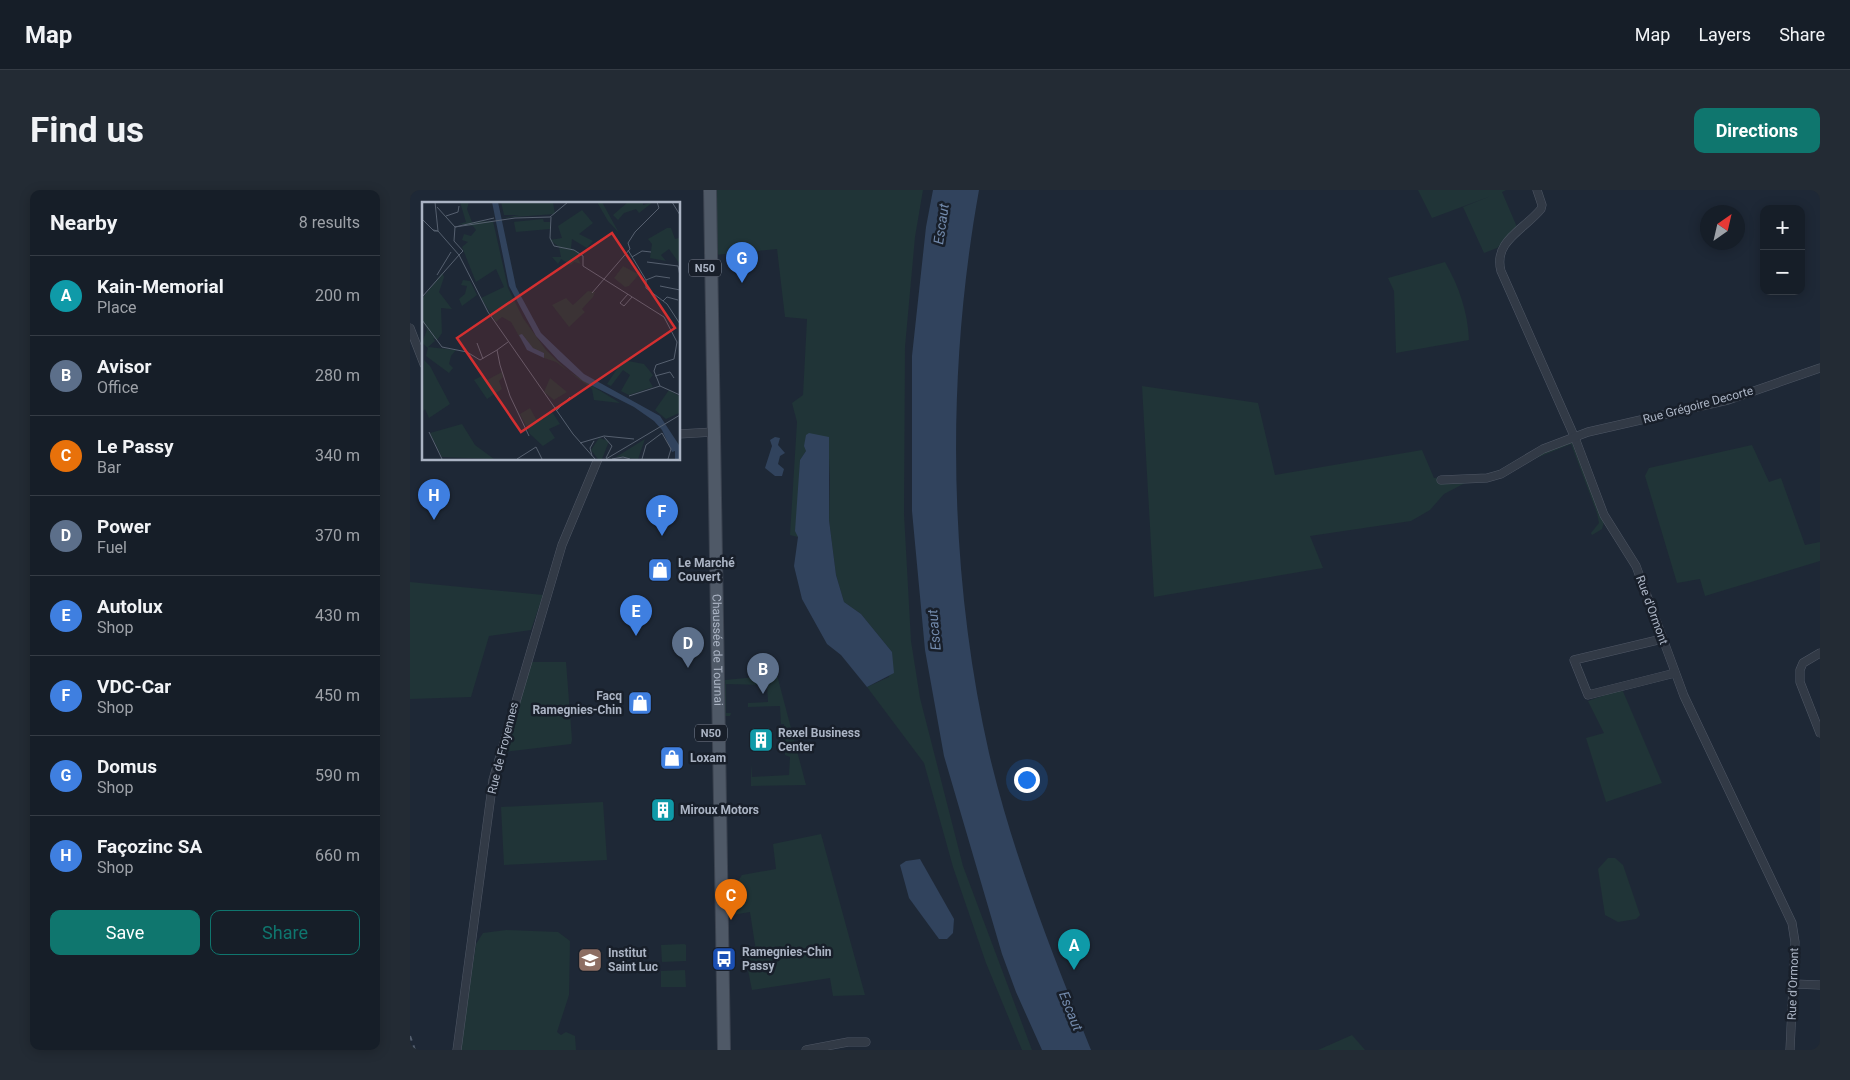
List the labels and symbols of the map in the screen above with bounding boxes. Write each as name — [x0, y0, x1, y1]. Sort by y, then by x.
inset map — [422, 202, 680, 460]
water label: Escaut — [930, 202, 952, 245]
north arrow — [1700, 205, 1745, 250]
pin: G — [726, 242, 758, 283]
road number: N50 — [689, 260, 721, 276]
street label: Rue Grégoire Decorte — [1641, 384, 1755, 426]
pin: H — [418, 479, 450, 520]
pin: F — [646, 495, 678, 536]
place label: Le Marché Couvert — [678, 556, 735, 584]
shop icon: Le Marché Couvert — [647, 557, 673, 583]
street label: Rue d'Ormont — [1633, 574, 1671, 647]
street label: Chaussée de Tournai — [710, 594, 725, 706]
pin: E — [620, 595, 652, 636]
water label: Escaut — [924, 608, 944, 651]
pin: D — [672, 627, 704, 668]
pin: B — [747, 653, 779, 694]
place label: Facq Ramegnies-Chin — [532, 689, 622, 717]
shop icon: Facq Ramegnies-Chin — [627, 690, 653, 716]
street label: Rue de Froyennes — [485, 700, 521, 796]
road number: N50 — [695, 724, 727, 742]
place label: Rexel Business Center — [778, 726, 860, 754]
building icon: Rexel Business Center — [748, 727, 774, 753]
shop icon: Loxam — [659, 745, 685, 771]
place label: Loxam — [690, 751, 726, 765]
your location — [1014, 767, 1040, 793]
building icon: Miroux Motors — [650, 797, 676, 823]
place label: Miroux Motors — [680, 803, 759, 817]
pin: C — [715, 879, 747, 920]
pin: A — [1058, 929, 1090, 970]
place label: Ramegnies-Chin Passy — [742, 945, 832, 973]
place label: Institut Saint Luc — [608, 946, 658, 974]
bus stop icon: Ramegnies-Chin Passy — [711, 946, 737, 972]
school or university icon: Institut Saint Luc — [577, 947, 603, 973]
street label: Rue d'Ormont — [1785, 947, 1801, 1020]
water label: Escaut — [1056, 989, 1086, 1034]

